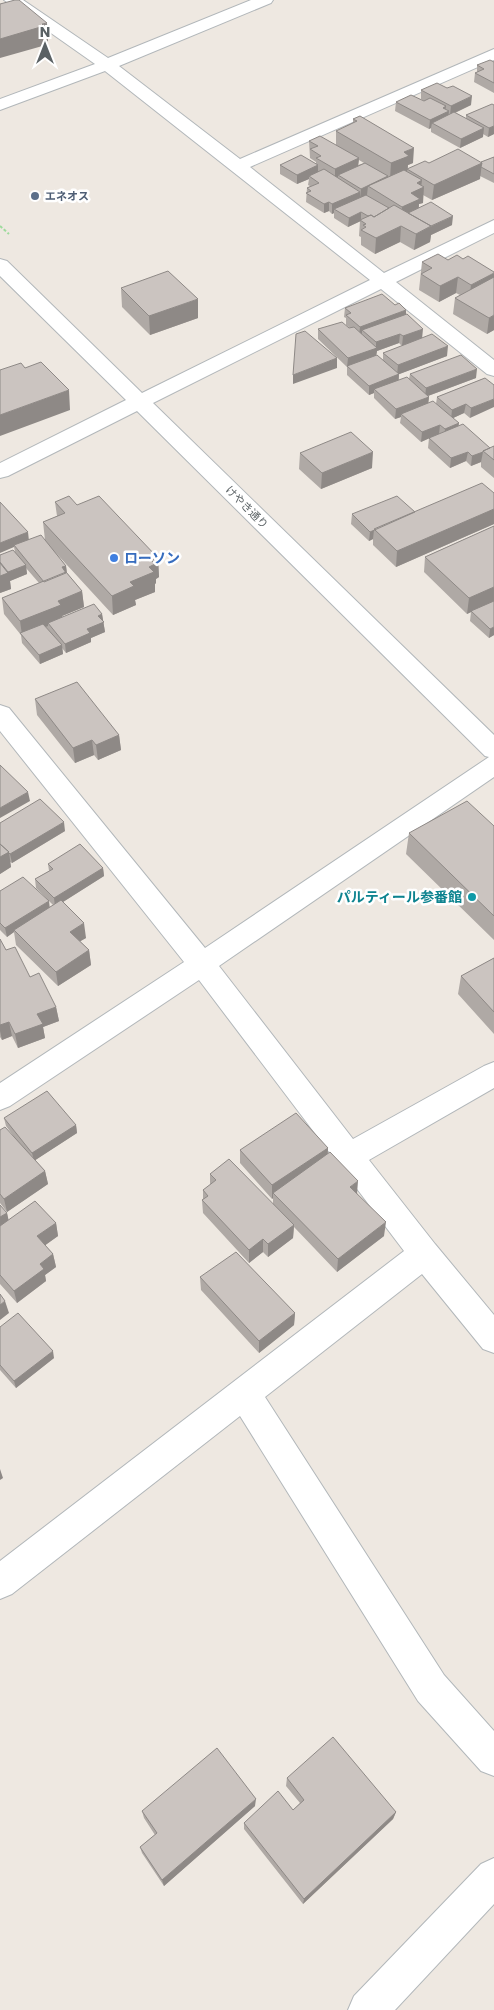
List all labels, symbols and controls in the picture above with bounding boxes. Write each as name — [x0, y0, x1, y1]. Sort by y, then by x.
north arrow — [20, 20, 70, 70]
text: N — [40, 22, 50, 42]
place label: エネオス — [45, 188, 89, 204]
marker: エネオス — [29, 190, 41, 202]
street label: けやき通り — [222, 482, 272, 532]
place label: ローソン — [124, 548, 180, 568]
marker: ローソン — [108, 552, 120, 564]
place label: パルティール参番館 — [337, 887, 462, 907]
marker: パルティール参番館 — [466, 891, 478, 903]

